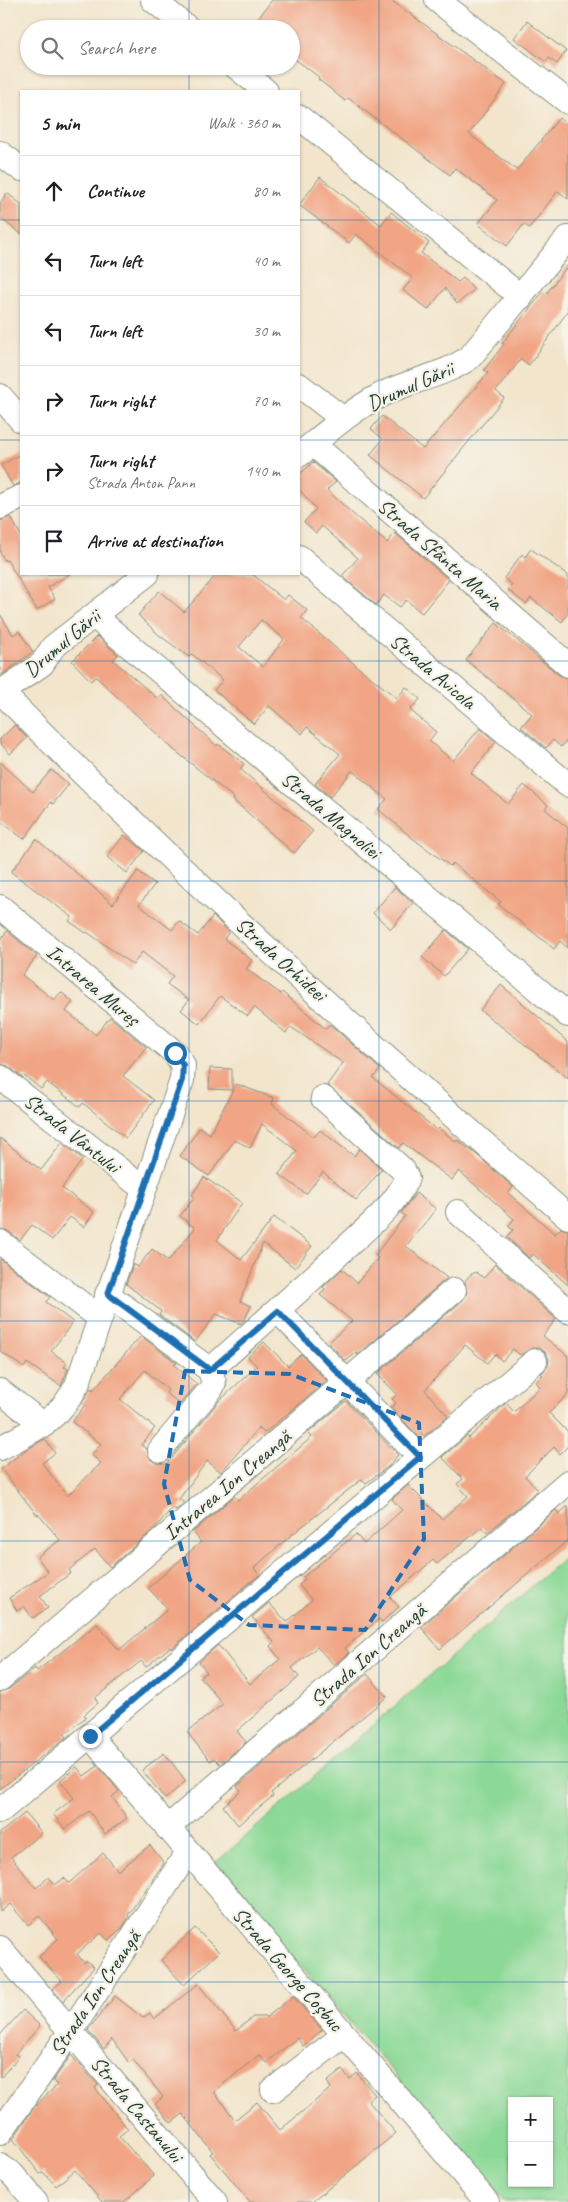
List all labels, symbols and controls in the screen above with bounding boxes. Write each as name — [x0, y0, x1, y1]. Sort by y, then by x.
search box — [20, 20, 300, 75]
icon: search — [38, 34, 66, 62]
text: Search here — [78, 36, 155, 60]
text: 5 min — [40, 110, 80, 136]
text: Walk · 360 m — [208, 113, 280, 133]
icon: ahead — [40, 177, 68, 205]
text: Continue — [87, 179, 144, 203]
text: 80 m — [253, 181, 280, 201]
icon: left — [40, 247, 68, 275]
text: Turn left — [87, 249, 142, 273]
text: 40 m — [253, 251, 280, 271]
icon: left — [40, 317, 68, 345]
text: Turn left — [87, 319, 142, 343]
text: 30 m — [253, 321, 280, 341]
street label: Drumul Gării — [363, 354, 460, 417]
icon: right — [40, 387, 68, 415]
text: Turn right — [87, 389, 154, 413]
text: 70 m — [253, 391, 280, 411]
text: Turn right — [87, 449, 154, 473]
icon: right — [40, 457, 68, 485]
text: 140 m — [246, 461, 280, 481]
text: Strada Anton Pann — [87, 473, 195, 493]
street label: Strada Sfânta Maria — [372, 493, 509, 616]
icon: arrive — [40, 527, 68, 555]
text: Arrive at destination — [87, 529, 223, 553]
street label: Drumul Gării — [18, 602, 108, 682]
street label: Strada Avicola — [385, 628, 482, 715]
street label: Strada Magnoliei — [276, 766, 389, 866]
street label: Strada Orhideei — [230, 911, 334, 1009]
street label: Intrarea Mureș — [41, 939, 146, 1033]
route start — [164, 1042, 187, 1065]
street label: Strada Vântului — [19, 1087, 128, 1181]
street label: Intrarea Ion Creangă — [158, 1423, 297, 1546]
street label: Strada Ion Creangă — [305, 1596, 433, 1712]
route end — [79, 1725, 102, 1748]
street label: Strada George Coșbuc — [227, 1902, 350, 2038]
street label: Strada Ion Creangă — [44, 1924, 147, 2060]
street label: Strada Castanului — [85, 2051, 191, 2170]
map controls — [508, 2097, 553, 2187]
button: + — [508, 2097, 553, 2142]
button: − — [508, 2142, 553, 2187]

